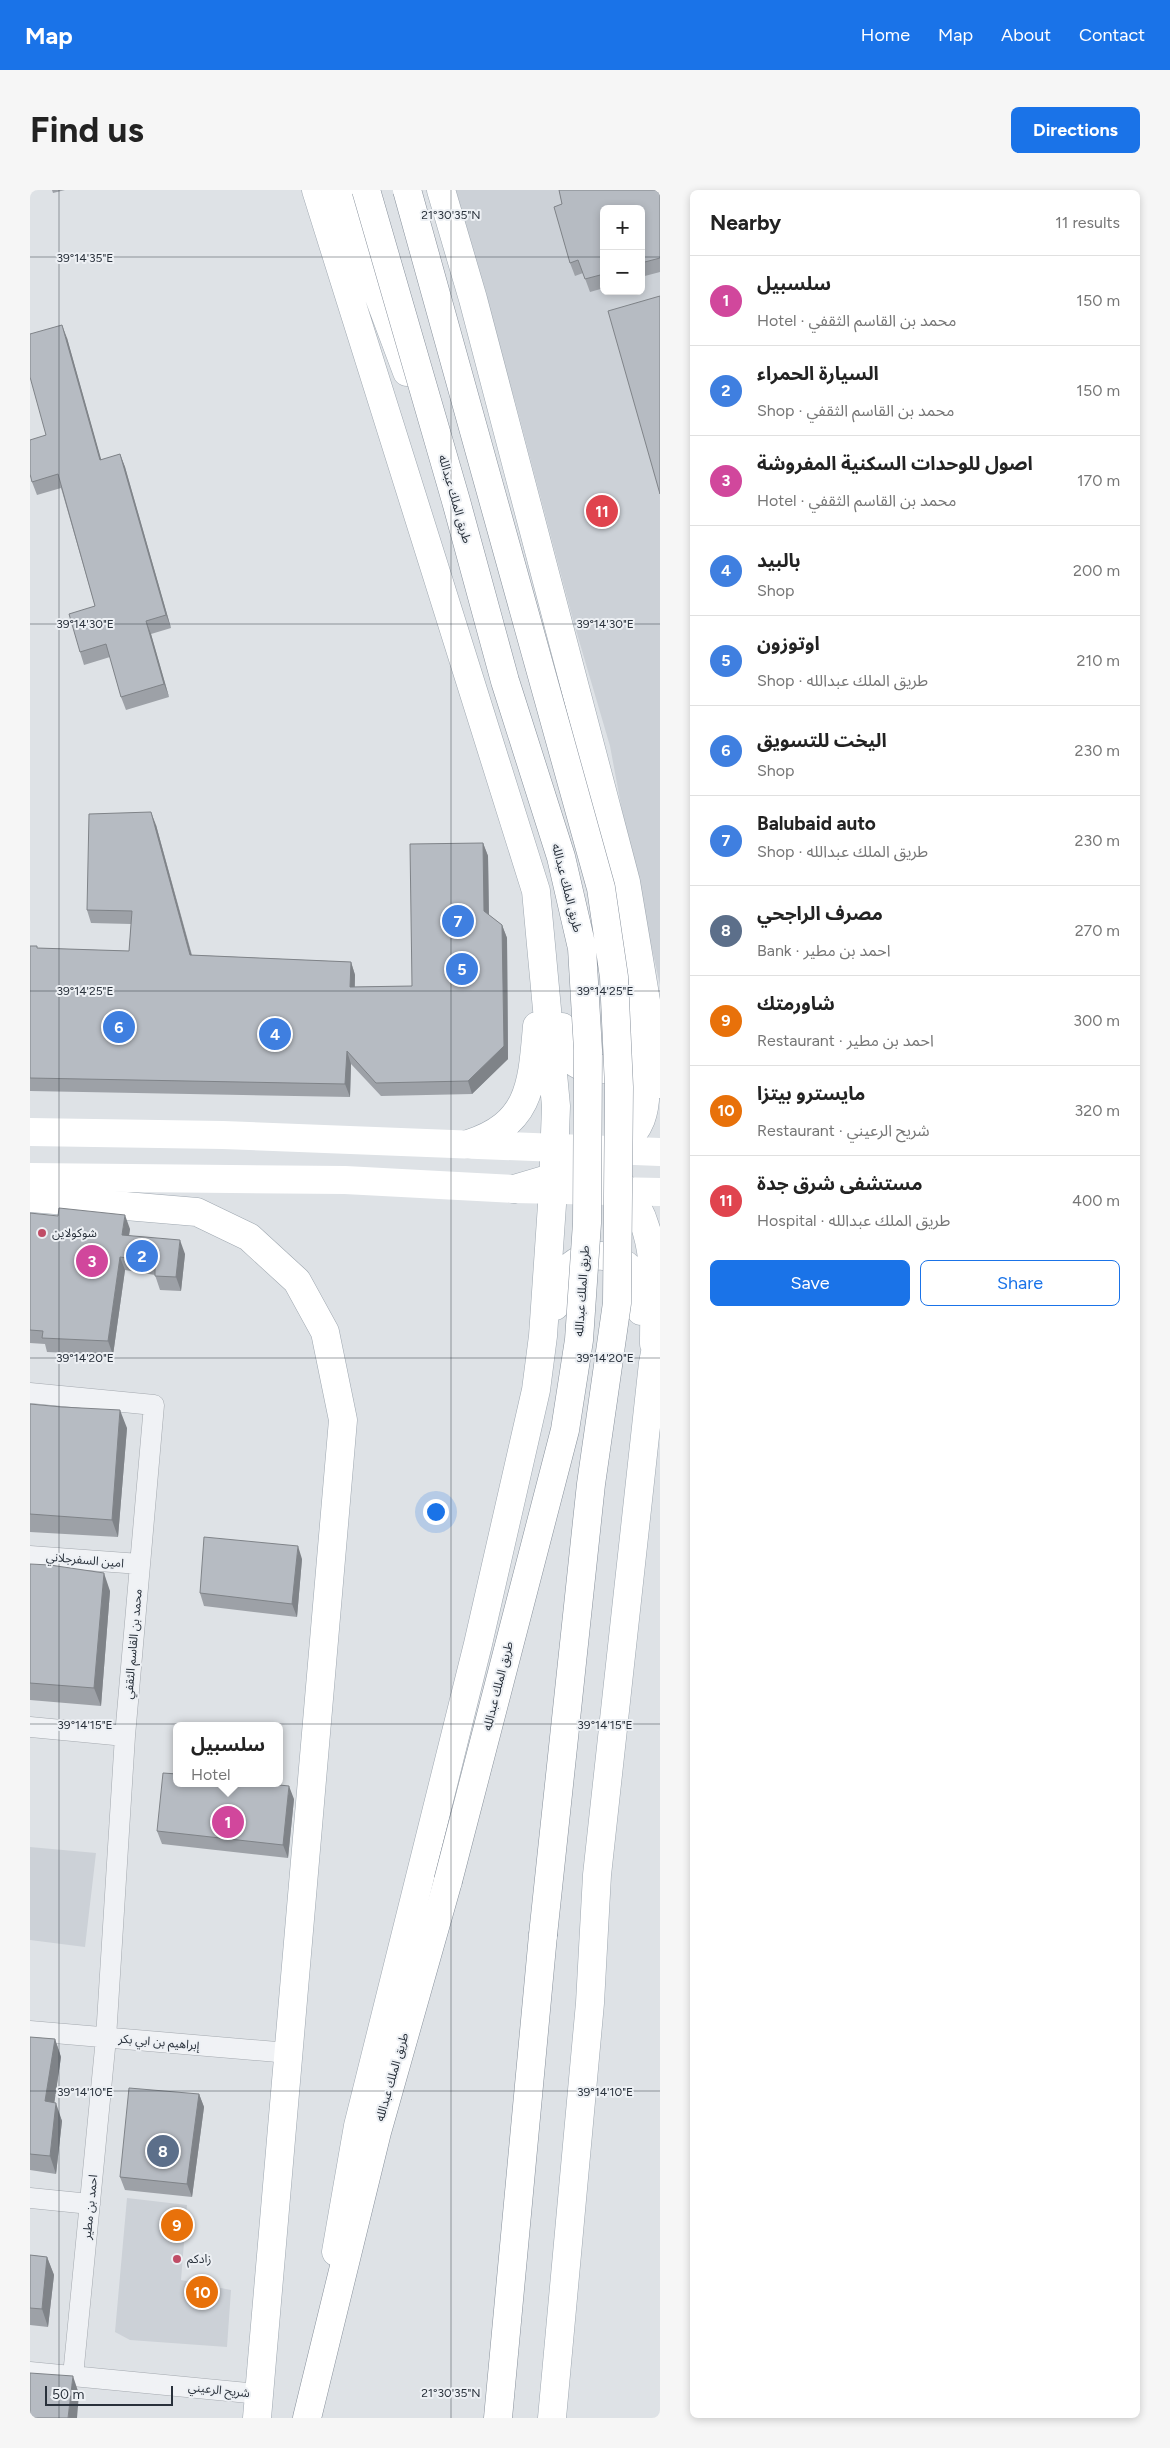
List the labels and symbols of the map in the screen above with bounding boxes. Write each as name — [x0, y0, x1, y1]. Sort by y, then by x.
text: 21°30'35"N — [421, 208, 481, 222]
text: 39°14'35"E — [57, 251, 113, 265]
street label: طريق الملك عبدالله — [435, 453, 474, 545]
pin: 11 — [586, 492, 618, 530]
text: 39°14'30"E — [56, 617, 114, 631]
text: 39°14'30"E — [576, 617, 634, 631]
street label: طريق الملك عبدالله — [548, 842, 585, 934]
pin: 7 — [442, 902, 474, 940]
pin: 5 — [446, 950, 478, 988]
text: 39°14'25"E — [56, 984, 114, 998]
text: 39°14'25"E — [576, 984, 634, 998]
pin: 6 — [103, 1008, 135, 1046]
pin: 4 — [259, 1015, 291, 1053]
place label: شوكولاين — [52, 1226, 97, 1240]
marker: شوكولاين — [36, 1227, 48, 1239]
pin: 2 — [126, 1237, 158, 1275]
pin: 3 — [76, 1242, 108, 1280]
street label: طريق الملك عبدالله — [572, 1245, 593, 1337]
text: 39°14'20"E — [56, 1351, 114, 1365]
text: 39°14'20"E — [576, 1351, 634, 1365]
your location — [423, 1499, 449, 1525]
street label: امين السفرجلاني — [45, 1550, 125, 1573]
street label: محمد بن القاسم الثقفي — [121, 1588, 148, 1700]
street label: طريق الملك عبدالله — [480, 1640, 517, 1732]
text: 39°14'15"E — [57, 1718, 113, 1732]
text: 39°14'15"E — [577, 1718, 633, 1732]
pin: 1 — [212, 1803, 244, 1841]
street label: إبراهيم بن ابي بكر — [117, 2031, 201, 2055]
street label: طريق الملك عبدالله — [373, 2031, 412, 2123]
text: 39°14'10"E — [57, 2085, 113, 2099]
text: 39°14'10"E — [577, 2085, 633, 2099]
pin: 8 — [147, 2132, 179, 2170]
street label: احمد بن مطير — [80, 2174, 100, 2241]
pin: 9 — [161, 2206, 193, 2244]
place label: زادكم — [187, 2252, 211, 2268]
marker: زادكم — [171, 2253, 183, 2265]
pin: 10 — [186, 2273, 218, 2311]
street label: شريح الرعيني — [187, 2380, 251, 2403]
scale bar — [45, 2383, 172, 2406]
text: 21°30'35"N — [421, 2386, 481, 2400]

